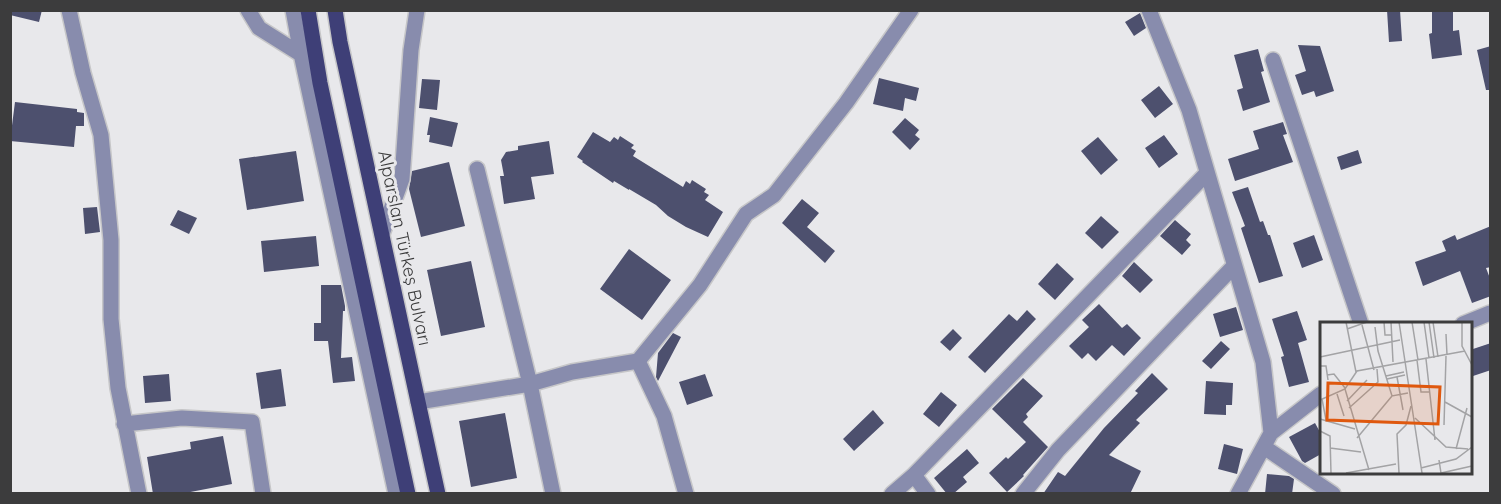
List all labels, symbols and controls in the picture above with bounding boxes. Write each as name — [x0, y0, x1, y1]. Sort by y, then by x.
street label: Alparslan Türkeş Bulvarı — [373, 148, 437, 348]
inset map — [1320, 322, 1471, 474]

